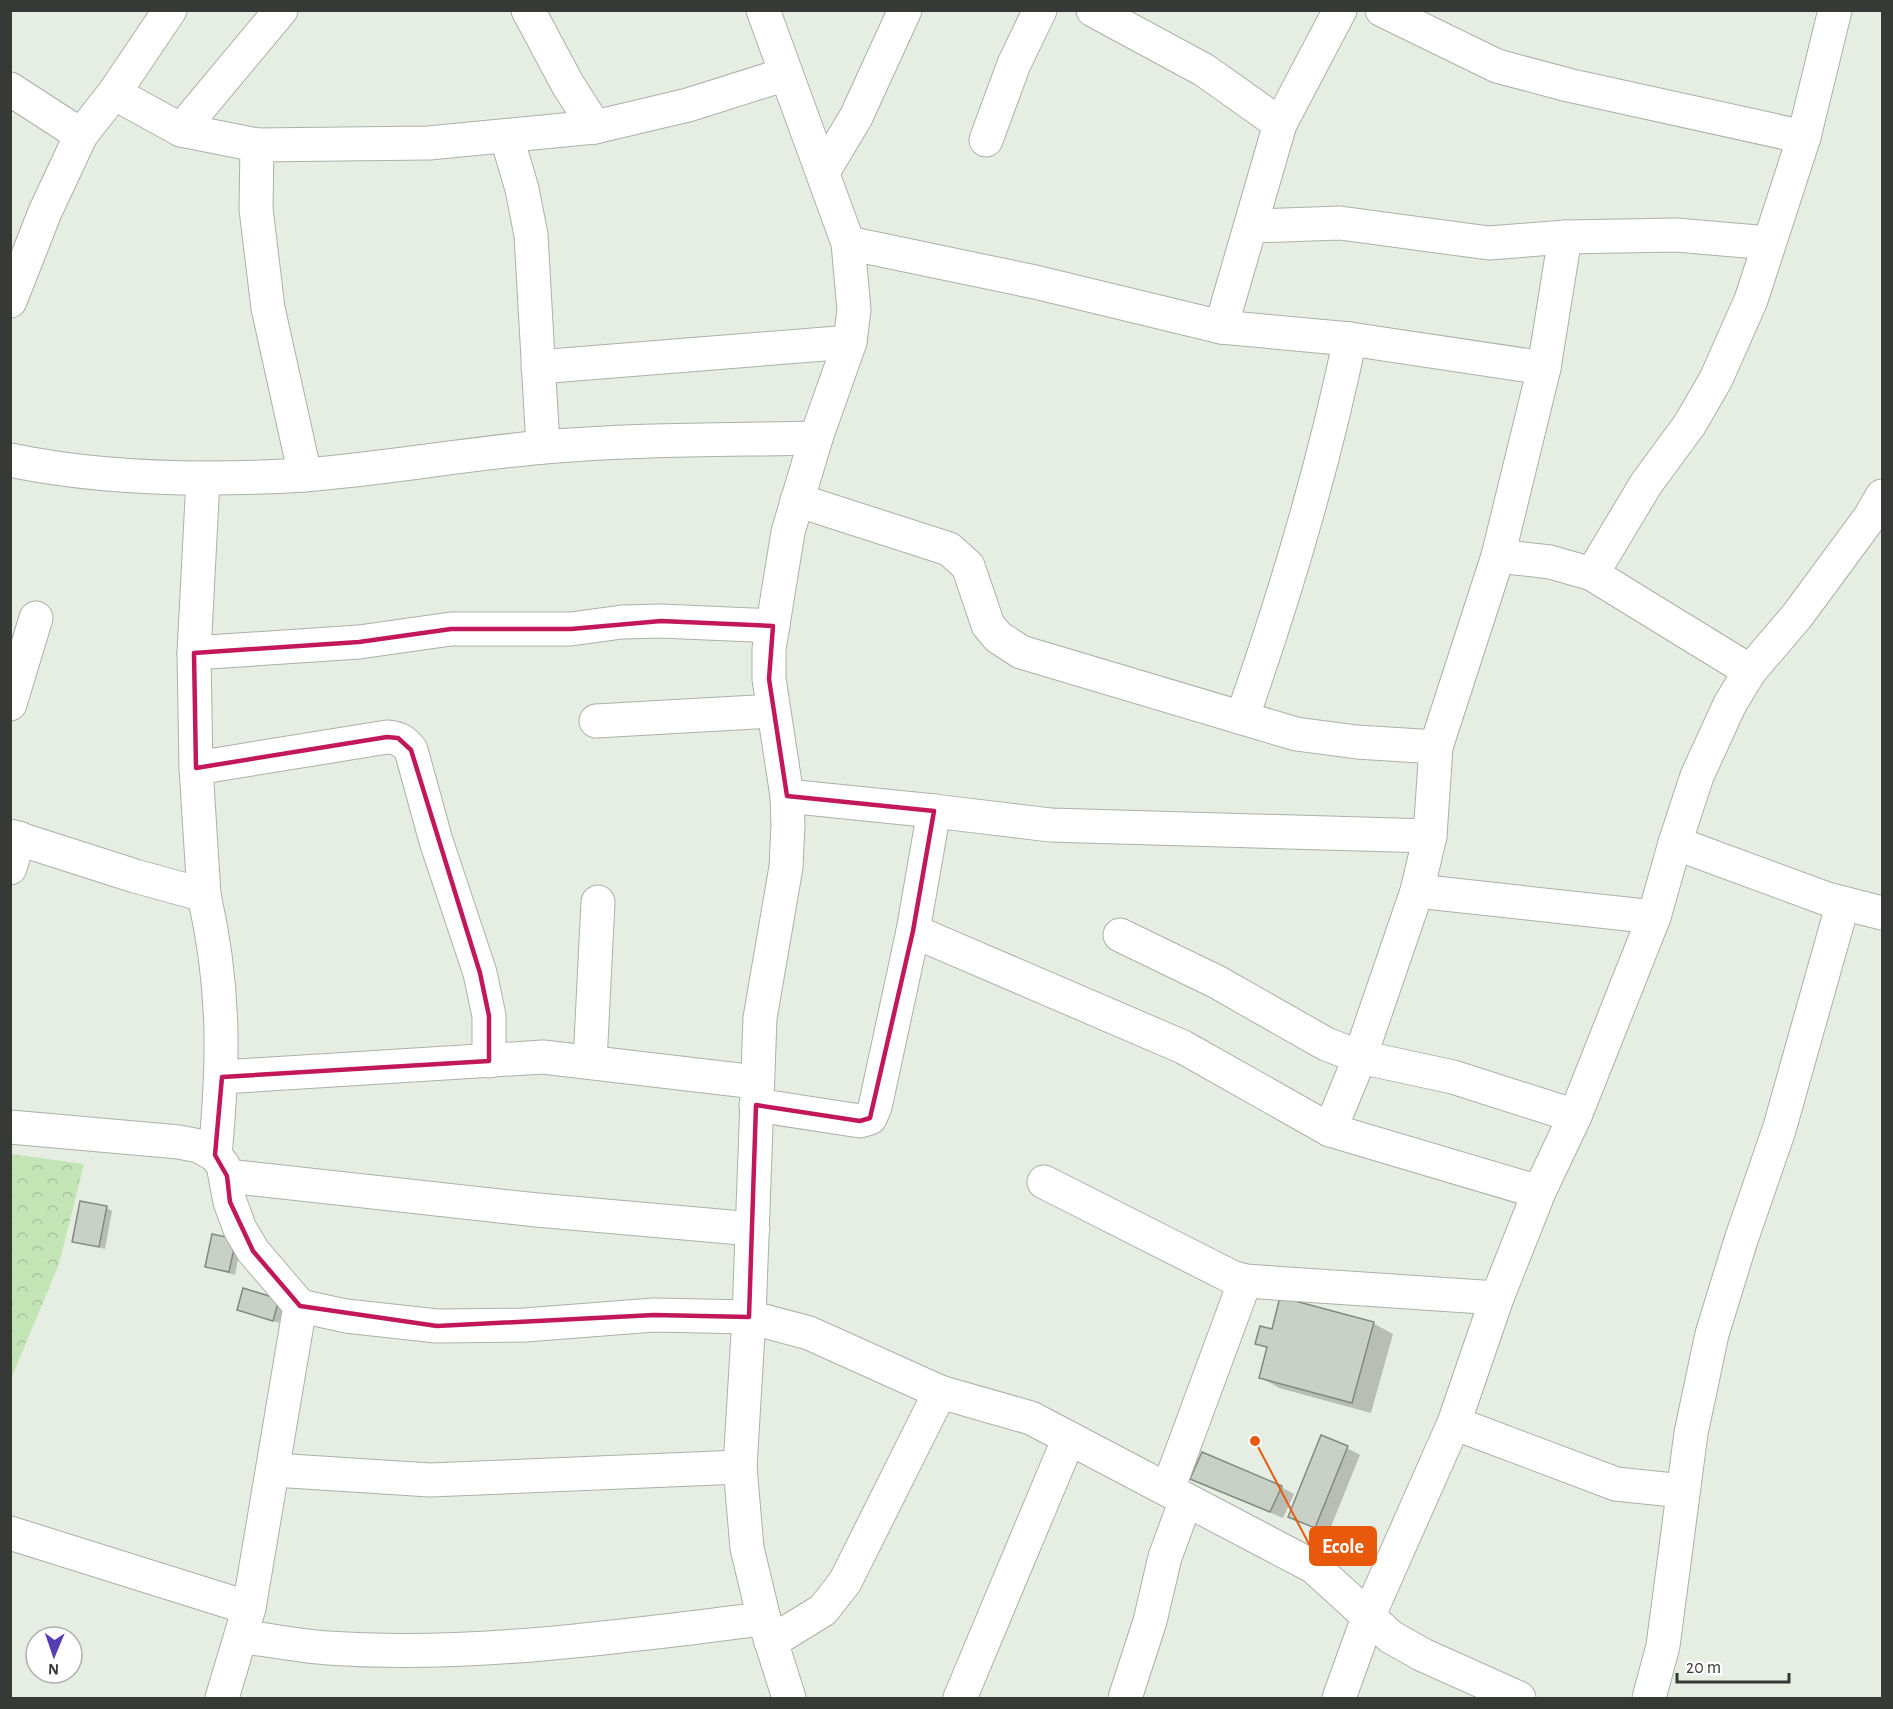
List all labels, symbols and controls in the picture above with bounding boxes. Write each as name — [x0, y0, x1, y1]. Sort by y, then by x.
callout: Ecole — [1310, 1527, 1376, 1565]
text: Ecole — [1322, 1537, 1364, 1557]
north arrow — [24, 1625, 84, 1685]
scale bar — [1677, 1646, 1790, 1684]
text: 20 m — [1686, 1659, 1721, 1677]
text: N — [48, 1661, 59, 1677]

